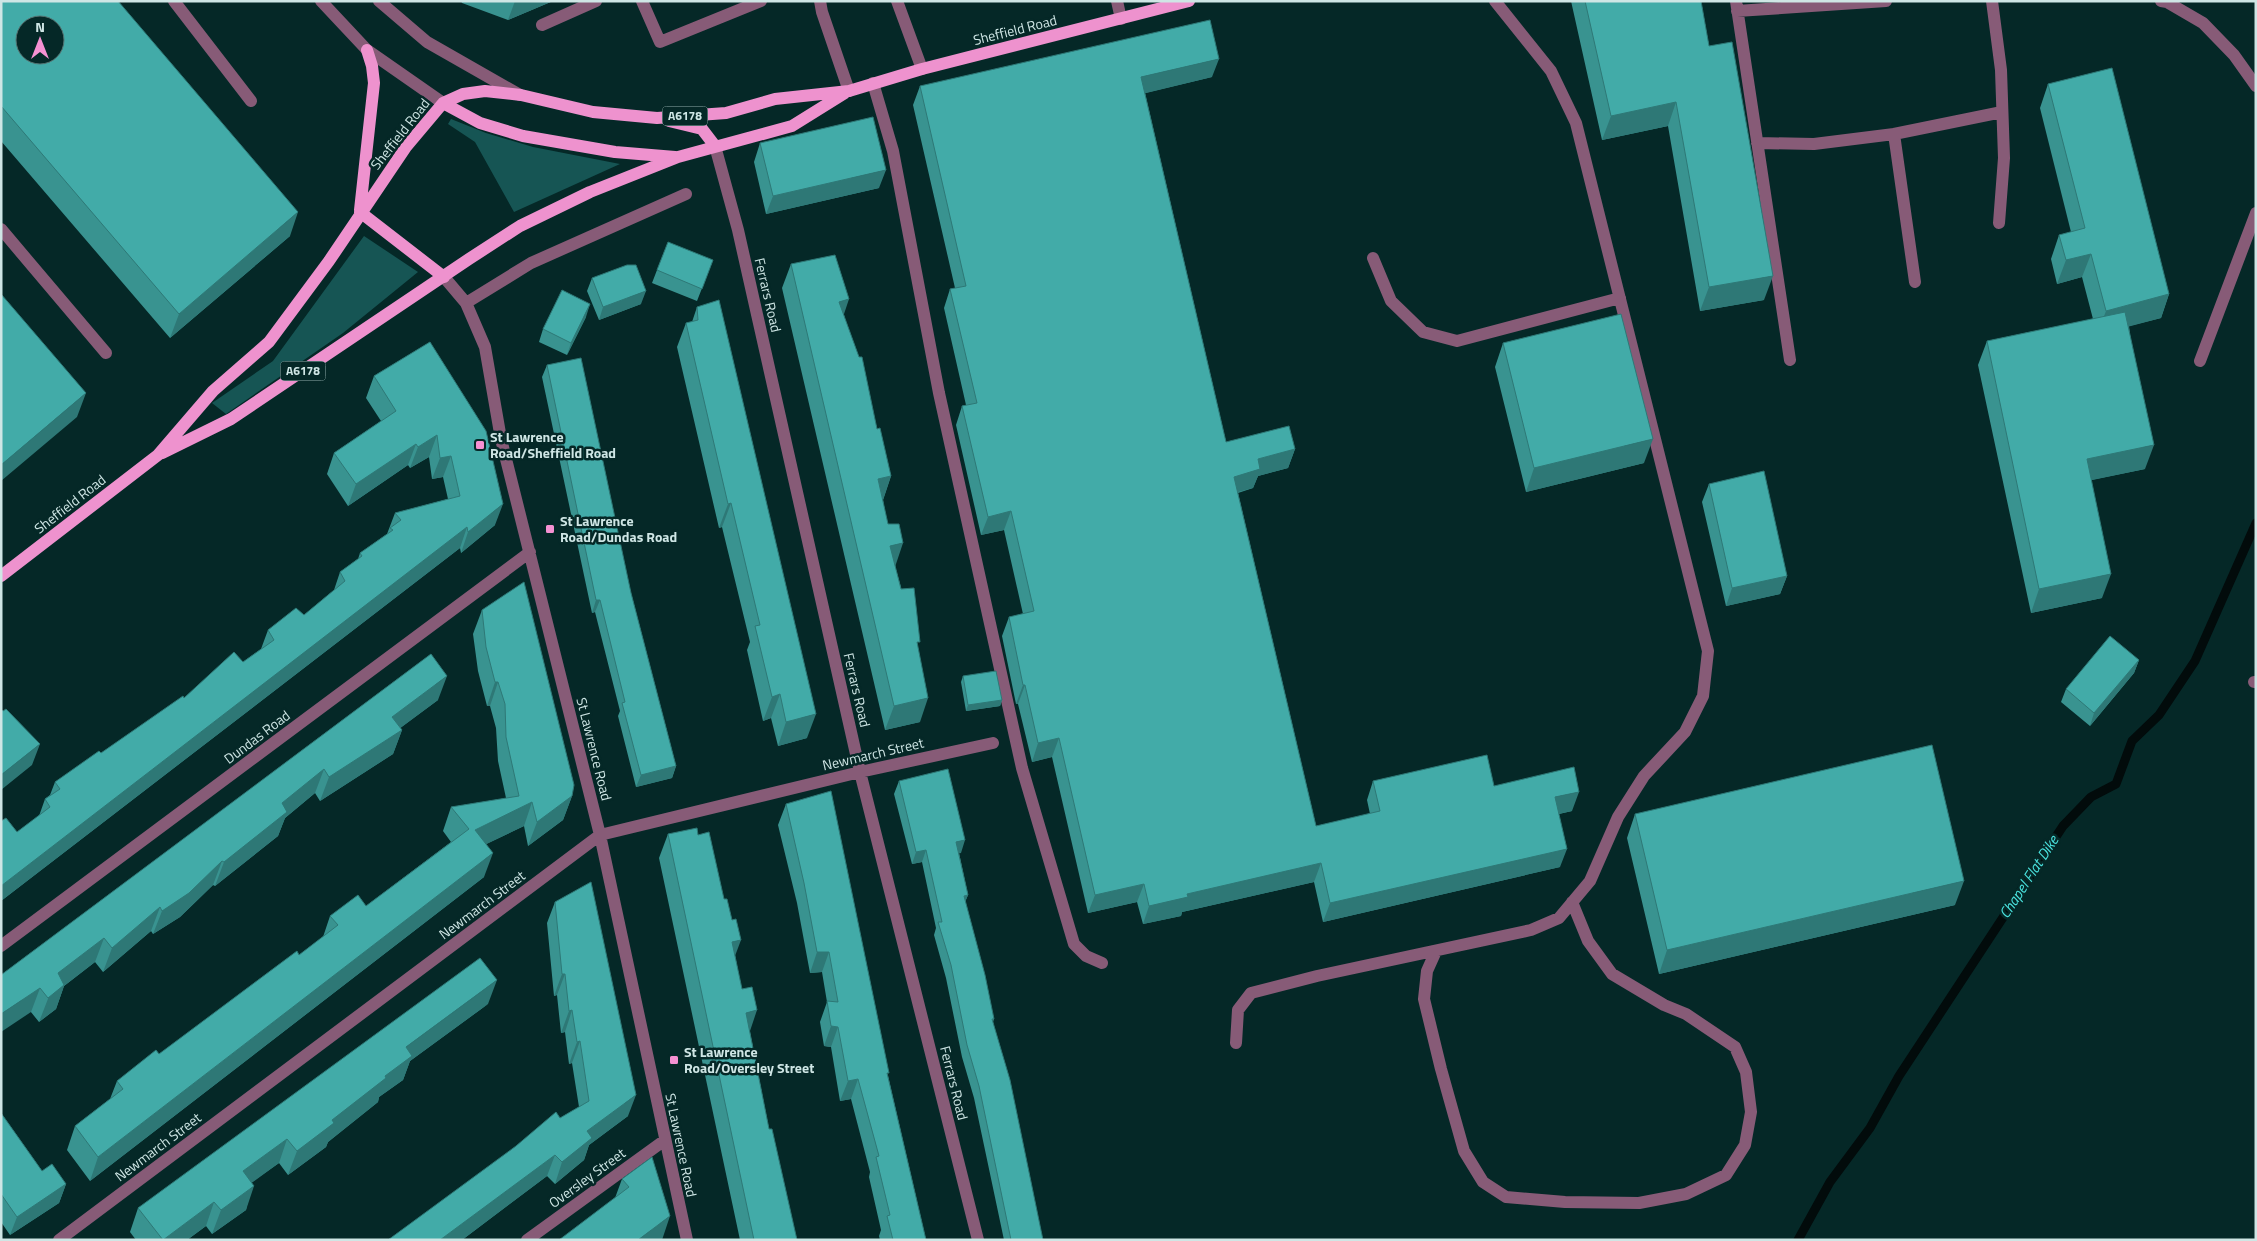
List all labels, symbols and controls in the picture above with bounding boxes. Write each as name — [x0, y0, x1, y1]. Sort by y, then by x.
street label: Sheffield Road — [971, 9, 1059, 50]
north arrow — [15, 15, 65, 65]
text: N — [35, 16, 45, 37]
street label: Sheffield Road — [365, 93, 434, 174]
road number: A6178 — [662, 106, 708, 125]
street label: Ferrars Road — [750, 256, 787, 334]
road number: A6178 — [280, 362, 326, 381]
place label: St Lawrence Road/Sheffield Road — [490, 426, 616, 463]
marker: St Lawrence Road/Sheffield Road — [474, 439, 486, 451]
street label: Sheffield Road — [29, 469, 110, 538]
place label: St Lawrence Road/Dundas Road — [560, 510, 677, 547]
marker: St Lawrence Road/Dundas Road — [544, 523, 556, 535]
street label: Ferrars Road — [839, 651, 876, 729]
street label: St Lawrence Road — [572, 695, 617, 803]
street label: Dundas Road — [219, 705, 294, 769]
street label: Newmarch Street — [820, 732, 926, 775]
water label: Chapel Flat Dike — [1993, 830, 2065, 923]
street label: Newmarch Street — [434, 865, 529, 944]
place label: St Lawrence Road/Oversley Street — [684, 1041, 814, 1078]
street label: Ferrars Road — [935, 1044, 974, 1122]
marker: St Lawrence Road/Oversley Street — [668, 1054, 680, 1066]
street label: St Lawrence Road — [660, 1091, 703, 1199]
street label: Newmarch Street — [110, 1107, 205, 1186]
street label: Oversley Street — [544, 1142, 630, 1213]

